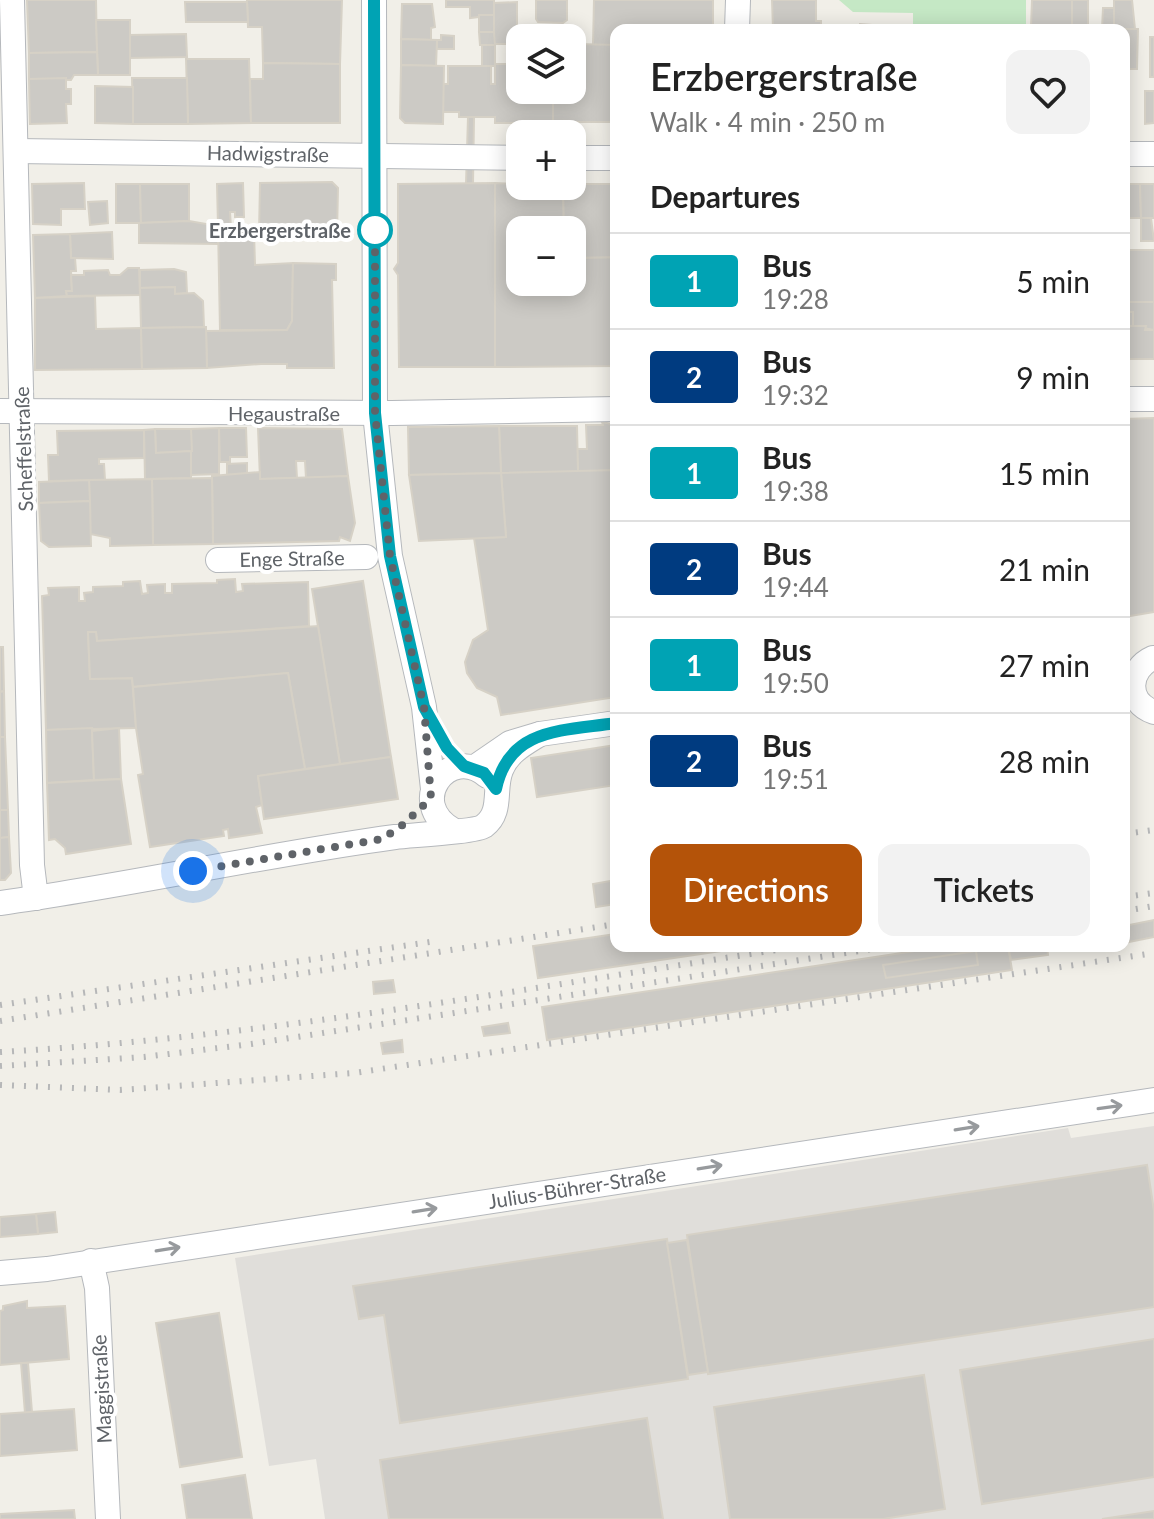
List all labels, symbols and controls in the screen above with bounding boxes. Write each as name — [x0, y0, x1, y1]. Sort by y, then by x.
map controls — [506, 24, 586, 296]
button: layers — [506, 24, 586, 104]
button: heart — [1006, 50, 1090, 134]
text: Erzbergerstraße — [650, 53, 918, 99]
text: Walk · 4 min · 250 m — [650, 106, 885, 138]
button: + — [506, 120, 586, 200]
street label: Hadwigstraße — [207, 140, 329, 166]
text: Departures — [650, 178, 800, 214]
marker: Erzbergerstraße — [358, 213, 392, 247]
button: − — [506, 216, 586, 296]
place label: Erzbergerstraße — [209, 218, 351, 242]
text: Bus — [762, 247, 812, 283]
text: 5 min — [1016, 263, 1090, 299]
text: 1 — [686, 264, 702, 298]
text: 19:28 — [762, 283, 829, 315]
text: Bus — [762, 343, 812, 379]
text: 9 min — [1016, 359, 1090, 395]
text: 2 — [686, 360, 702, 394]
text: 19:32 — [762, 379, 829, 411]
street label: Scheffelstraße — [9, 386, 37, 512]
street label: Hegaustraße — [228, 401, 340, 425]
text: Bus — [762, 439, 812, 475]
text: 15 min — [999, 455, 1090, 491]
text: 1 — [686, 456, 702, 490]
text: 19:38 — [762, 475, 829, 507]
text: Bus — [762, 535, 812, 571]
street label: Enge Straße — [239, 545, 345, 571]
text: 21 min — [999, 551, 1090, 587]
text: 2 — [686, 552, 702, 586]
text: 19:44 — [762, 571, 829, 603]
text: Bus — [762, 631, 812, 667]
text: 27 min — [999, 647, 1090, 683]
text: 1 — [686, 648, 702, 682]
text: 19:50 — [762, 667, 829, 699]
text: Bus — [762, 727, 812, 763]
text: 28 min — [999, 743, 1090, 779]
text: 2 — [686, 744, 702, 778]
text: 19:51 — [762, 763, 829, 795]
button: Directions — [650, 844, 862, 936]
button: Tickets — [878, 844, 1090, 936]
your location — [173, 851, 213, 891]
one-way arrow — [1097, 1099, 1122, 1114]
one-way arrow — [954, 1120, 979, 1135]
one-way arrow — [696, 1159, 722, 1174]
street label: Julius-Bührer-Straße — [486, 1161, 668, 1213]
one-way arrow — [412, 1202, 437, 1217]
one-way arrow — [155, 1240, 180, 1255]
street label: Maggistraße — [86, 1334, 116, 1444]

